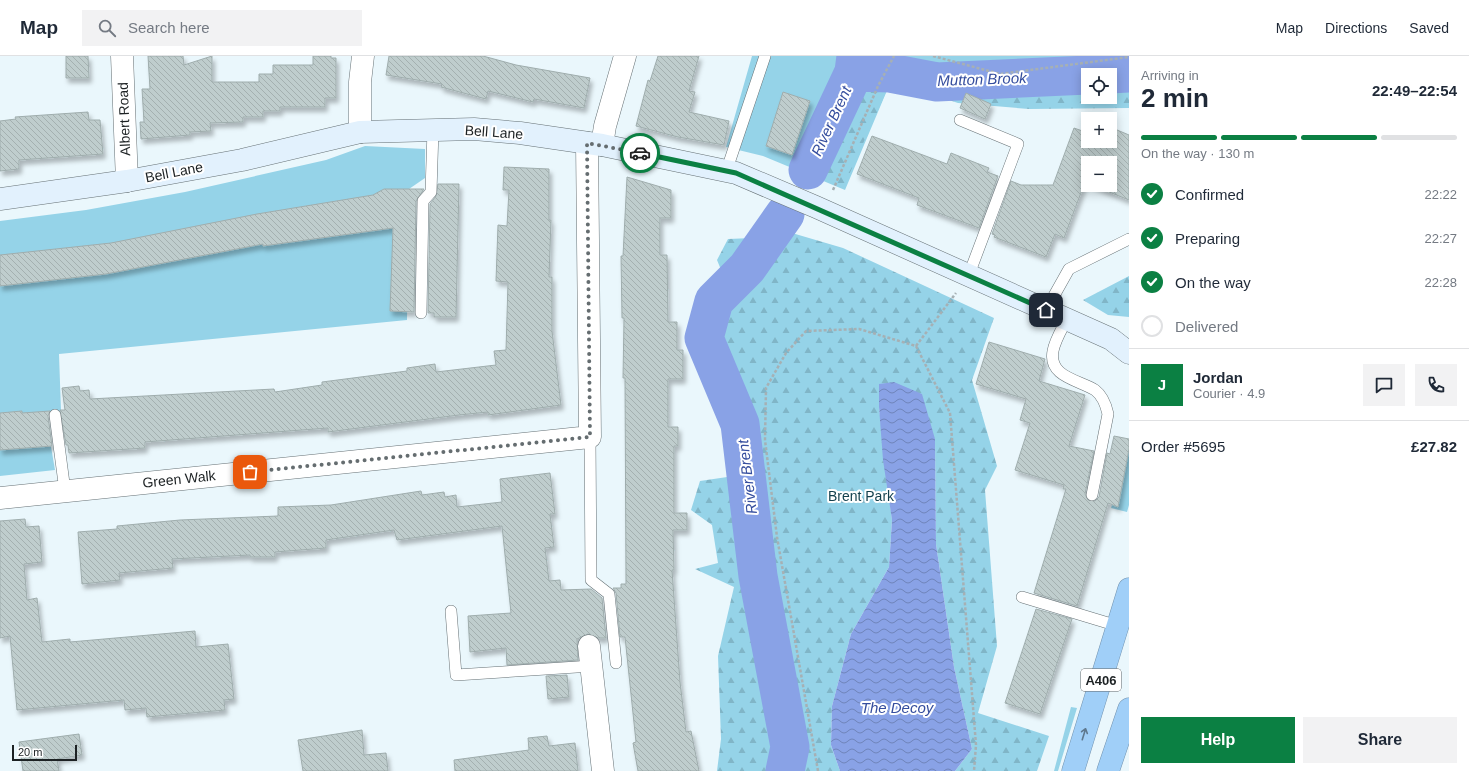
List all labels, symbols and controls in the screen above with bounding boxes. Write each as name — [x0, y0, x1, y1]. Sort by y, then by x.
search box — [82, 10, 362, 46]
text: Map — [20, 17, 58, 38]
icon: search — [96, 17, 118, 39]
text: Search here — [128, 19, 210, 36]
text: Map — [1276, 20, 1303, 36]
text: Directions — [1325, 20, 1387, 36]
text: Saved — [1409, 20, 1449, 36]
map controls — [1081, 68, 1117, 192]
button: locate — [1081, 68, 1117, 104]
text: Arriving in — [1141, 68, 1199, 83]
water label: Mutton Brook — [937, 69, 1028, 89]
street label: Albert Road — [115, 82, 133, 156]
text: 22:49–22:54 — [1372, 82, 1457, 99]
water label: River Brent — [807, 83, 855, 159]
text: 2 min — [1141, 83, 1209, 113]
button: + — [1081, 112, 1117, 148]
street label: Bell Lane — [464, 122, 524, 142]
courier — [620, 133, 660, 173]
icon: car — [629, 142, 651, 164]
text: On the way · 130 m — [1141, 146, 1254, 161]
button: − — [1081, 156, 1117, 192]
street label: Bell Lane — [144, 159, 204, 185]
icon: check — [1141, 183, 1163, 205]
text: Confirmed — [1175, 186, 1244, 203]
text: 22:22 — [1424, 187, 1457, 202]
icon: check — [1141, 227, 1163, 249]
text: Preparing — [1175, 230, 1240, 247]
text: 22:27 — [1424, 231, 1457, 246]
icon: check — [1141, 271, 1163, 293]
text: On the way — [1175, 274, 1251, 291]
text: 22:28 — [1424, 275, 1457, 290]
pin — [1029, 293, 1063, 327]
icon: home — [1035, 299, 1057, 321]
text: Delivered — [1175, 318, 1238, 335]
button: chat — [1363, 364, 1405, 406]
button: phone — [1415, 364, 1457, 406]
text: Jordan — [1193, 369, 1243, 386]
text: J — [1158, 376, 1166, 393]
text: Courier · 4.9 — [1193, 386, 1265, 401]
water label: River Brent — [734, 438, 760, 515]
text: Order #5695 — [1141, 438, 1225, 455]
text: £27.82 — [1411, 438, 1457, 455]
pin — [233, 455, 267, 489]
icon: bag — [239, 461, 261, 483]
street label: Green Walk — [142, 467, 217, 491]
park label: Brent Park — [828, 488, 895, 504]
road number: A406 — [1081, 669, 1121, 691]
water label: The Decoy — [861, 699, 935, 716]
button: Help — [1141, 717, 1295, 763]
button: Share — [1303, 717, 1457, 763]
one-way arrow — [1081, 727, 1088, 740]
scale bar — [12, 743, 77, 762]
text: 20 m — [18, 746, 42, 758]

